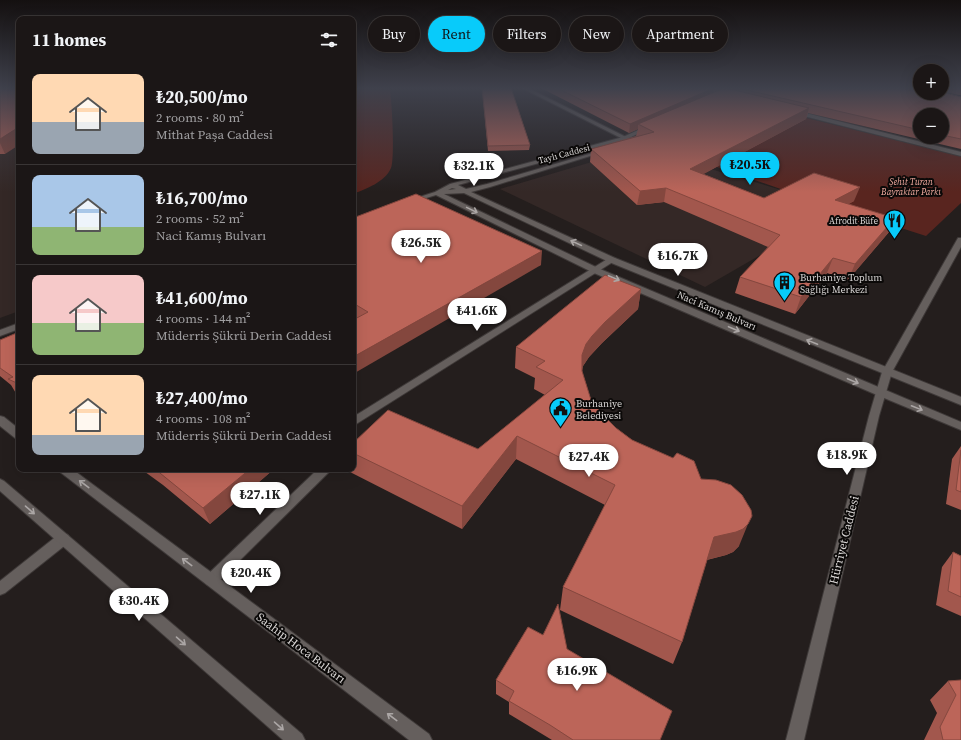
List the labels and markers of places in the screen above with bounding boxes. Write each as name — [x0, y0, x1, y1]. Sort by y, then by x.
pin: ₺20.5K — [717, 152, 783, 186]
pin: ₺32.1K — [441, 153, 507, 187]
restaurant icon: Afrodit Büfe — [881, 208, 907, 241]
place label: Afrodit Büfe — [829, 215, 878, 227]
pin: ₺26.5K — [388, 230, 454, 264]
pin: ₺16.7K — [645, 243, 711, 277]
building icon: Burhaniye Toplum Sağlığı Merkezi — [771, 270, 797, 303]
place label: Burhaniye Toplum Sağlığı Merkezi — [800, 271, 882, 296]
pin: ₺41.6K — [444, 298, 510, 332]
public building icon: Burhaniye Belediyesi — [548, 396, 574, 429]
place label: Burhaniye Belediyesi — [576, 397, 622, 422]
pin: ₺18.9K — [814, 442, 880, 476]
pin: ₺27.4K — [556, 444, 622, 478]
pin: ₺27.1K — [227, 482, 293, 516]
pin: ₺20.4K — [218, 560, 284, 594]
pin: ₺30.4K — [106, 588, 172, 622]
pin: ₺16.9K — [544, 658, 610, 692]

